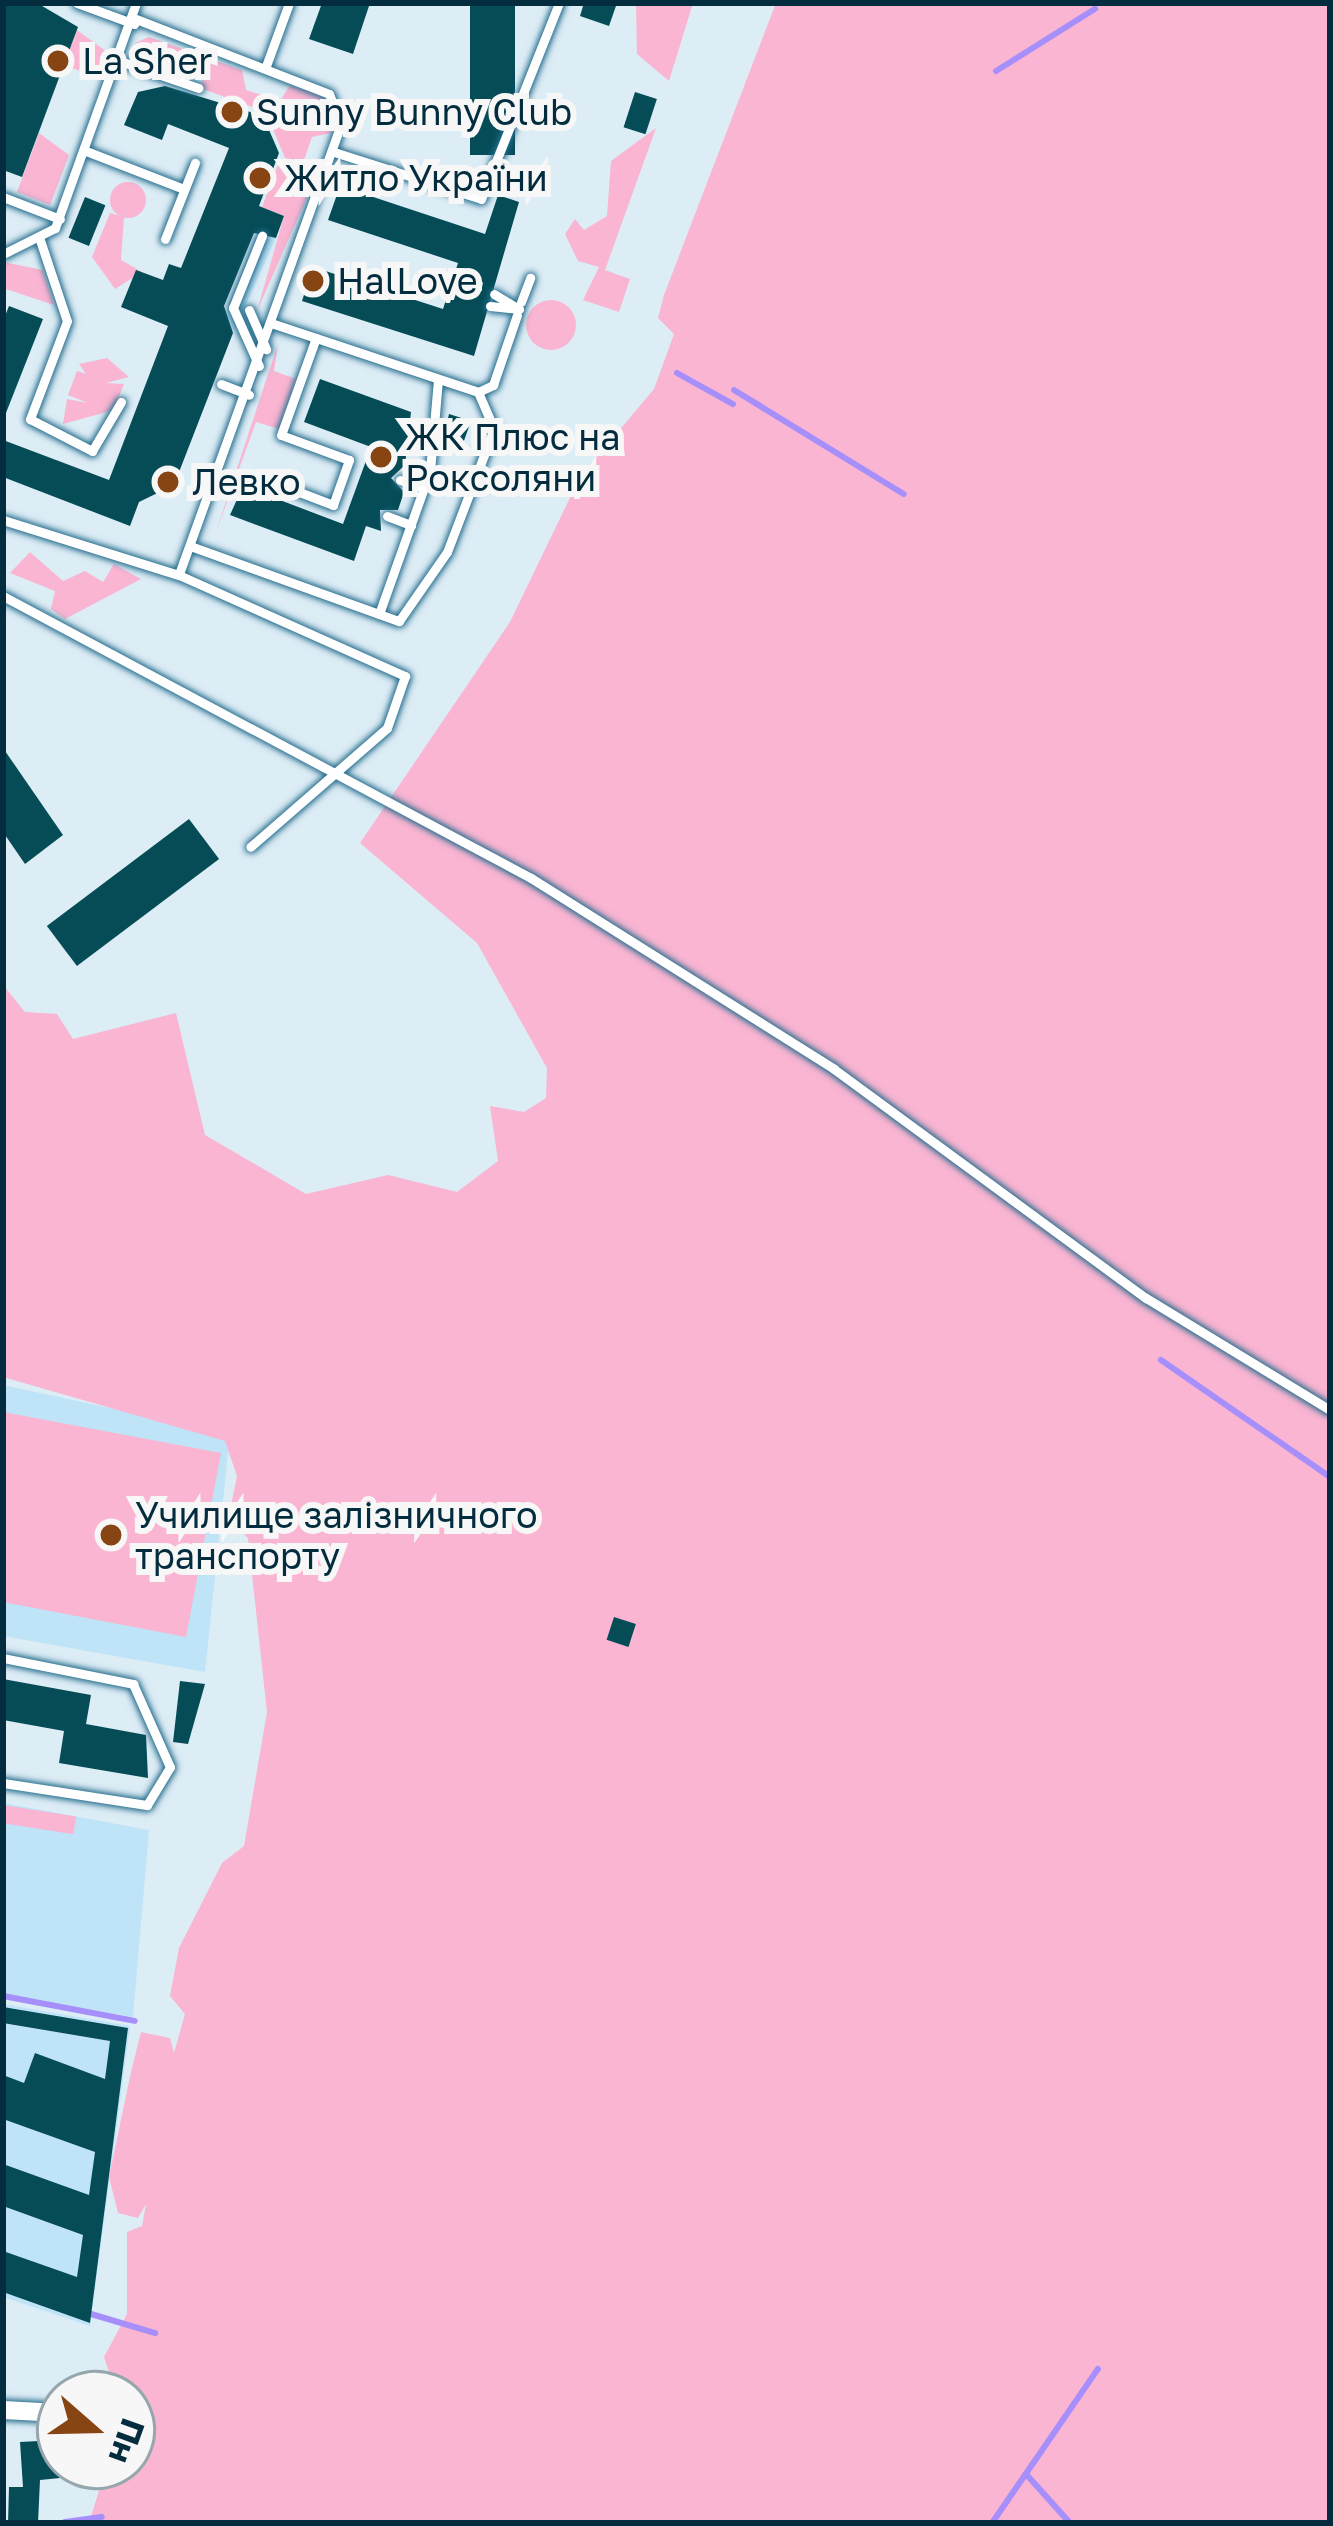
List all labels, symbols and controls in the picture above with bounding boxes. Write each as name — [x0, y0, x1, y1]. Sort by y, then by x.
place label: La Sher — [82, 39, 212, 83]
marker: La Sher — [45, 48, 71, 74]
place label: Sunny Bunny Club — [256, 90, 572, 134]
marker: Sunny Bunny Club — [219, 99, 245, 125]
place label: Житло України — [284, 156, 548, 200]
marker: Житло України — [247, 165, 273, 191]
place label: HalLove — [337, 259, 478, 303]
marker: HalLove — [300, 268, 326, 294]
place label: ЖК Плюс на Роксоляни — [405, 414, 621, 499]
marker: ЖК Плюс на Роксоляни — [368, 444, 394, 470]
place label: Левко — [192, 460, 301, 504]
marker: Левко — [155, 469, 181, 495]
place label: Училище залізничного транспорту — [135, 1492, 538, 1577]
marker: Училище залізничного транспорту — [98, 1522, 124, 1548]
north arrow — [36, 2370, 156, 2490]
text: Пн — [101, 2414, 153, 2469]

